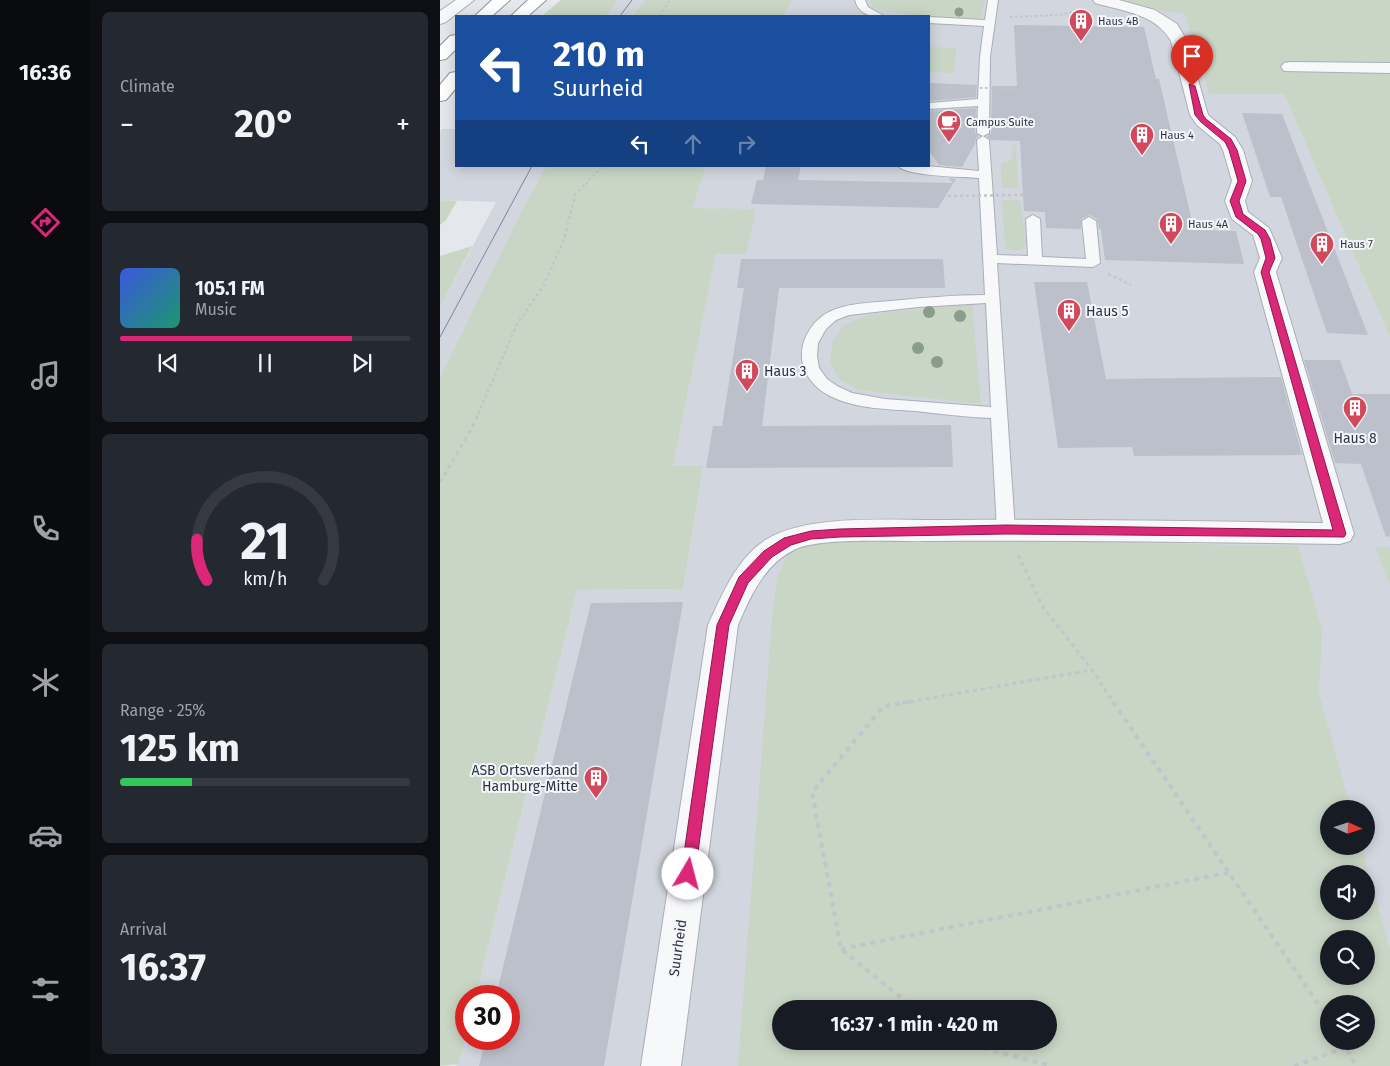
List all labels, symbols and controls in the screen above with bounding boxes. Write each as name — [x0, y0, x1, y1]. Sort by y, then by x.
building icon: Haus 4B — [1068, 8, 1094, 42]
place label: Haus 4B — [1098, 15, 1139, 28]
text: 210 m — [553, 33, 645, 75]
icon: left — [470, 35, 535, 100]
pin — [1171, 35, 1213, 86]
icon: arrive — [1178, 42, 1206, 70]
text: 16:36 — [19, 59, 71, 86]
text: Suurheid — [553, 75, 643, 102]
text: Climate — [120, 77, 175, 96]
text: 20° — [234, 101, 296, 147]
text: − — [120, 108, 134, 141]
text: + — [396, 108, 410, 141]
cafe icon: Campus Suite — [936, 109, 962, 143]
place label: Campus Suite — [966, 116, 1034, 129]
building icon: Haus 4 — [1129, 122, 1155, 156]
place label: Haus 4 — [1160, 129, 1194, 142]
icon: left — [626, 130, 654, 158]
icon: ahead — [679, 130, 707, 158]
icon: right — [732, 130, 760, 158]
icon: directions — [28, 205, 63, 240]
building icon: Haus 4A — [1158, 211, 1184, 245]
place label: Haus 4A — [1188, 218, 1229, 231]
building icon: Haus 7 — [1309, 231, 1335, 265]
place label: Haus 7 — [1340, 238, 1373, 251]
text: 105.1 FM — [195, 277, 265, 300]
building icon: Haus 5 — [1056, 298, 1082, 332]
text: Music — [195, 300, 236, 319]
place label: Haus 5 — [1086, 303, 1129, 320]
icon: previous — [154, 349, 182, 377]
icon: pause — [251, 349, 279, 377]
icon: next — [348, 349, 376, 377]
icon: music — [28, 358, 63, 393]
building icon: Haus 3 — [734, 358, 760, 392]
place label: Haus 3 — [764, 363, 807, 380]
building icon: Haus 8 — [1342, 395, 1368, 429]
place label: Haus 8 — [1333, 430, 1377, 447]
text: 21 — [240, 510, 290, 573]
icon: phone — [28, 511, 63, 546]
text: km/h — [243, 568, 287, 590]
icon: climate — [28, 665, 63, 700]
text: Range · 25% — [120, 701, 206, 720]
text: 125 km — [120, 725, 240, 771]
place label: ASB Ortsverband Hamburg-Mitte — [471, 762, 578, 795]
building icon: ASB Ortsverband Hamburg-Mitte — [583, 765, 609, 799]
north arrow — [1320, 800, 1375, 855]
map controls — [1320, 800, 1375, 1050]
icon: car — [28, 818, 63, 853]
position arrow — [661, 847, 713, 899]
button: sound — [1320, 865, 1375, 920]
street label: Suurheid — [666, 918, 690, 978]
text: Arrival — [120, 920, 167, 939]
button: search — [1320, 930, 1375, 985]
text: 16:37 — [120, 944, 206, 990]
icon: filters — [28, 972, 63, 1007]
speed limit sign: 30 — [455, 985, 520, 1050]
button: layers — [1320, 995, 1375, 1050]
text: 16:37 · 1 min · 420 m — [831, 1013, 998, 1036]

